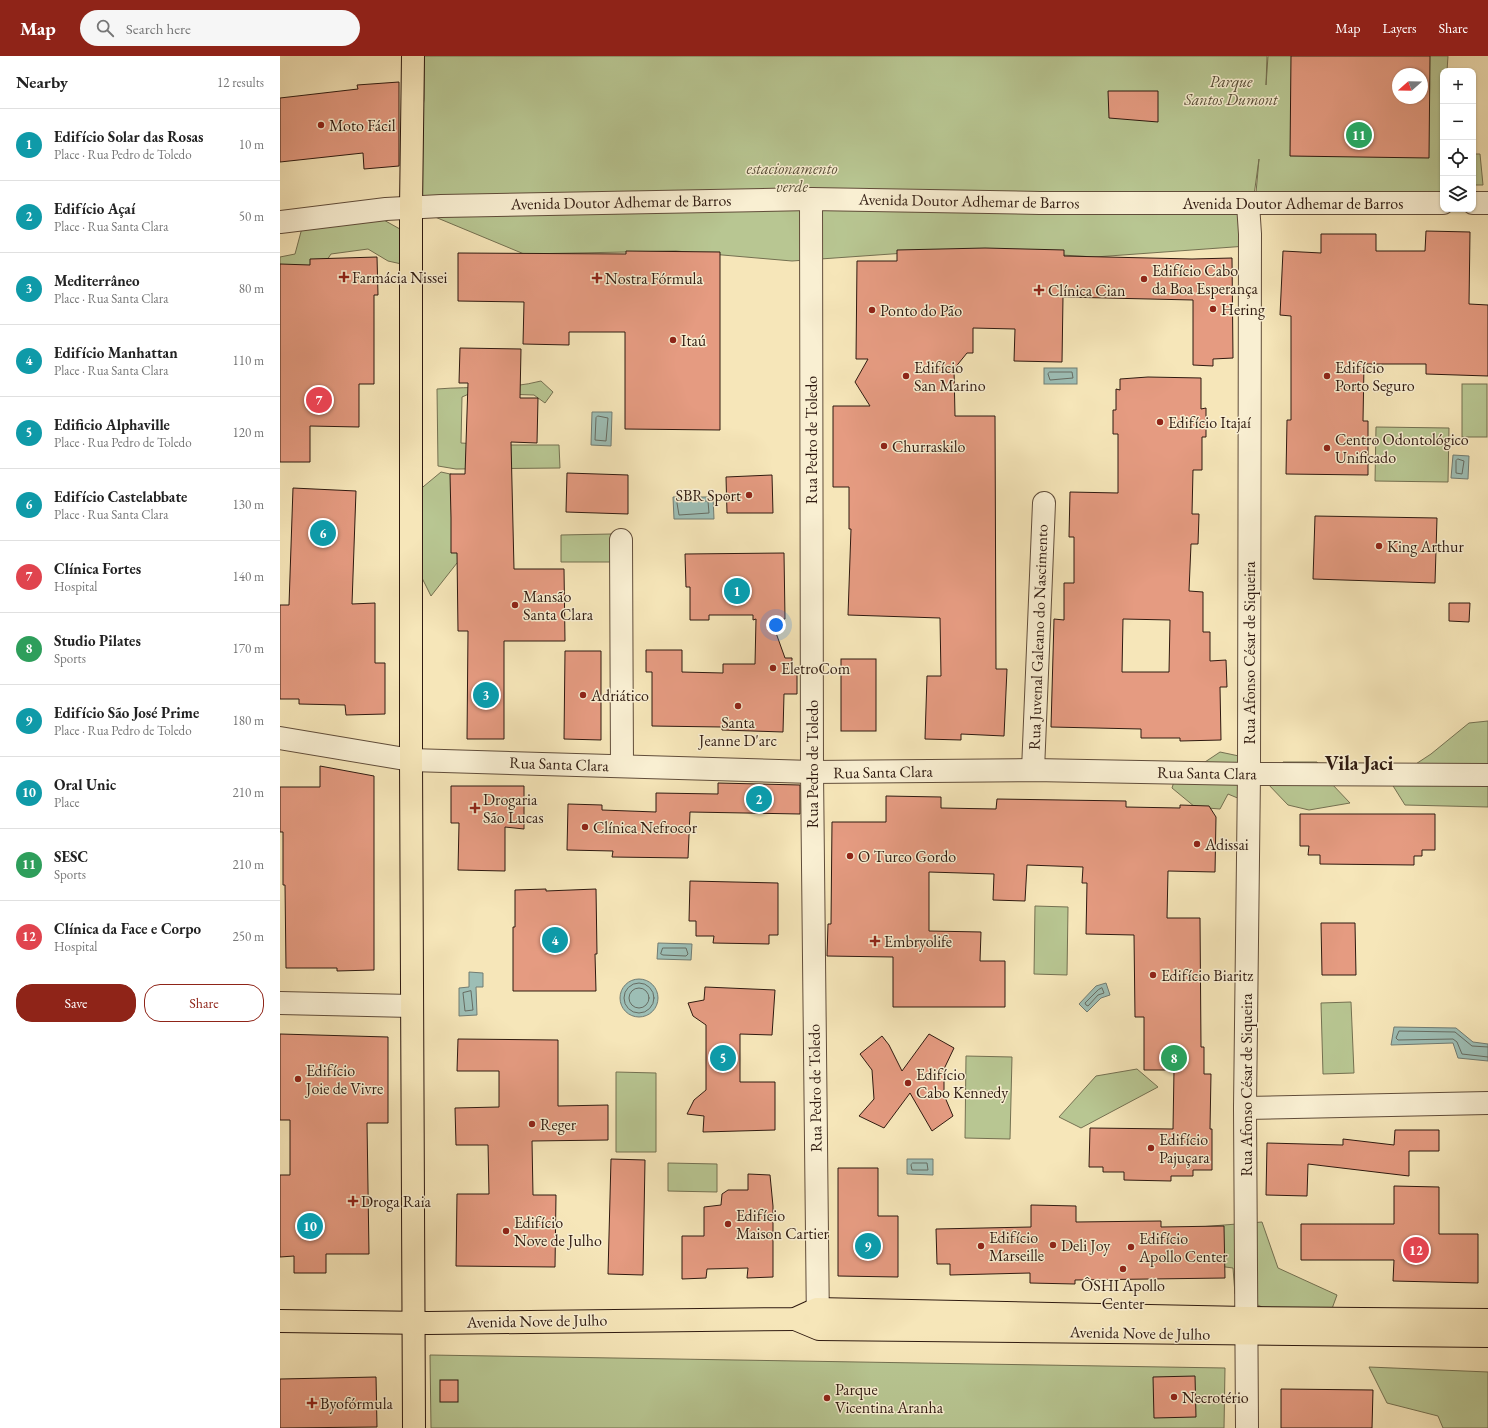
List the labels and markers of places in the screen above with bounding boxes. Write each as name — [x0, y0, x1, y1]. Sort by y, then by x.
place label: Moto Fácil — [329, 115, 396, 136]
marker: Moto Fácil — [316, 120, 326, 130]
pin: 11 — [1346, 120, 1372, 150]
place label: Edifício Cabo da Boa Esperança — [1152, 260, 1258, 299]
place label: Farmácia Nissei — [352, 267, 447, 288]
place label: Nostra Fórmula — [605, 268, 703, 289]
marker: Farmácia Nissei — [339, 272, 349, 282]
marker: Nostra Fórmula — [592, 273, 602, 283]
marker: Edifício Cabo da Boa Esperança — [1139, 274, 1149, 284]
place label: Clínica Cian — [1048, 280, 1126, 301]
marker: Clínica Cian — [1033, 284, 1045, 296]
place label: Hering — [1221, 299, 1266, 320]
place label: Ponto do Pão — [880, 300, 962, 321]
marker: Hering — [1208, 304, 1218, 314]
marker: Ponto do Pão — [867, 305, 877, 315]
place label: Itaú — [681, 330, 707, 351]
marker: Itaú — [668, 335, 678, 345]
place label: Edifício San Marino — [914, 357, 986, 396]
place label: Edifício Porto Seguro — [1335, 357, 1415, 396]
marker: Edifício San Marino — [901, 371, 911, 381]
marker: Edifício Porto Seguro — [1322, 371, 1332, 381]
pin: 7 — [306, 385, 332, 415]
place label: Edifício Itajaí — [1168, 412, 1251, 433]
marker: Edifício Itajaí — [1155, 417, 1165, 427]
place label: Centro Odontológico Unificado — [1335, 429, 1469, 468]
place label: Churraskilo — [892, 436, 966, 457]
marker: Churraskilo — [879, 441, 889, 451]
marker: Centro Odontológico Unificado — [1322, 443, 1332, 453]
place label: SBR Sport — [676, 485, 741, 506]
marker: SBR Sport — [744, 490, 754, 500]
pin: 6 — [310, 518, 336, 548]
place label: King Arthur — [1387, 536, 1465, 557]
marker: King Arthur — [1374, 541, 1384, 551]
pin: 1 — [724, 576, 750, 606]
place label: Mansão Santa Clara — [523, 586, 594, 625]
marker: Mansão Santa Clara — [510, 600, 520, 610]
place label: EletroCom — [781, 658, 851, 679]
marker: EletroCom — [768, 663, 778, 673]
pin: 3 — [473, 680, 499, 710]
place label: Adriático — [590, 685, 649, 706]
marker: Adriático — [578, 690, 588, 700]
marker: Santa Jeanne D'arc — [733, 701, 743, 711]
place label: Santa Jeanne D'arc — [697, 712, 777, 751]
pin: 2 — [746, 784, 772, 814]
place label: Drogaria São Lucas — [483, 789, 544, 828]
marker: Drogaria São Lucas — [470, 803, 480, 813]
place label: Clínica Nefrocor — [593, 817, 698, 838]
marker: Clínica Nefrocor — [580, 822, 590, 832]
place label: Adissai — [1204, 834, 1249, 855]
marker: Adissai — [1192, 839, 1202, 849]
place label: O Turco Gordo — [858, 846, 956, 867]
marker: O Turco Gordo — [845, 851, 855, 861]
pin: 4 — [542, 925, 568, 955]
place label: Embryolife — [884, 931, 952, 952]
marker: Embryolife — [869, 935, 881, 947]
place label: Edifício Biaritz — [1161, 965, 1253, 986]
marker: Edifício Biaritz — [1148, 970, 1158, 980]
pin: 5 — [710, 1043, 736, 1073]
pin: 8 — [1161, 1043, 1187, 1073]
place label: Edifício Joie de Vivre — [304, 1060, 383, 1099]
place label: Edifício Cabo Kennedy — [916, 1064, 1009, 1103]
marker: Edifício Joie de Vivre — [293, 1074, 303, 1084]
marker: Edifício Cabo Kennedy — [903, 1078, 913, 1088]
place label: Reger — [540, 1114, 577, 1135]
marker: Reger — [527, 1119, 537, 1129]
place label: Edifício Pajuçara — [1159, 1129, 1210, 1168]
marker: Edifício Pajuçara — [1146, 1143, 1156, 1153]
place label: Droga Raia — [361, 1191, 432, 1212]
marker: Droga Raia — [348, 1196, 358, 1206]
place label: Edifício Maison Cartier — [736, 1205, 829, 1244]
pin: 10 — [297, 1211, 323, 1241]
place label: Edifício Nove de Julho — [514, 1212, 602, 1251]
marker: Edifício Maison Cartier — [723, 1219, 733, 1229]
marker: Edifício Nove de Julho — [501, 1226, 511, 1236]
place label: Edifício Marseille — [989, 1227, 1044, 1266]
place label: Edifício Apollo Center — [1138, 1228, 1228, 1267]
pin: 9 — [855, 1231, 881, 1261]
place label: Deli Joy — [1061, 1235, 1111, 1256]
pin: 12 — [1403, 1235, 1429, 1265]
marker: Deli Joy — [1048, 1240, 1058, 1250]
marker: Edifício Marseille — [976, 1241, 986, 1251]
marker: Edifício Apollo Center — [1126, 1242, 1136, 1252]
marker: ÔSHI Apollo Center — [1118, 1264, 1128, 1274]
place label: ÔSHI Apollo Center — [1081, 1275, 1165, 1314]
place label: Parque Vicentina Aranha — [835, 1379, 944, 1418]
place label: Necrotério — [1182, 1387, 1249, 1408]
marker: Necrotério — [1169, 1392, 1179, 1402]
place label: Byofórmula — [320, 1393, 394, 1414]
marker: Parque Vicentina Aranha — [822, 1393, 832, 1403]
marker: Byofórmula — [307, 1398, 317, 1408]

